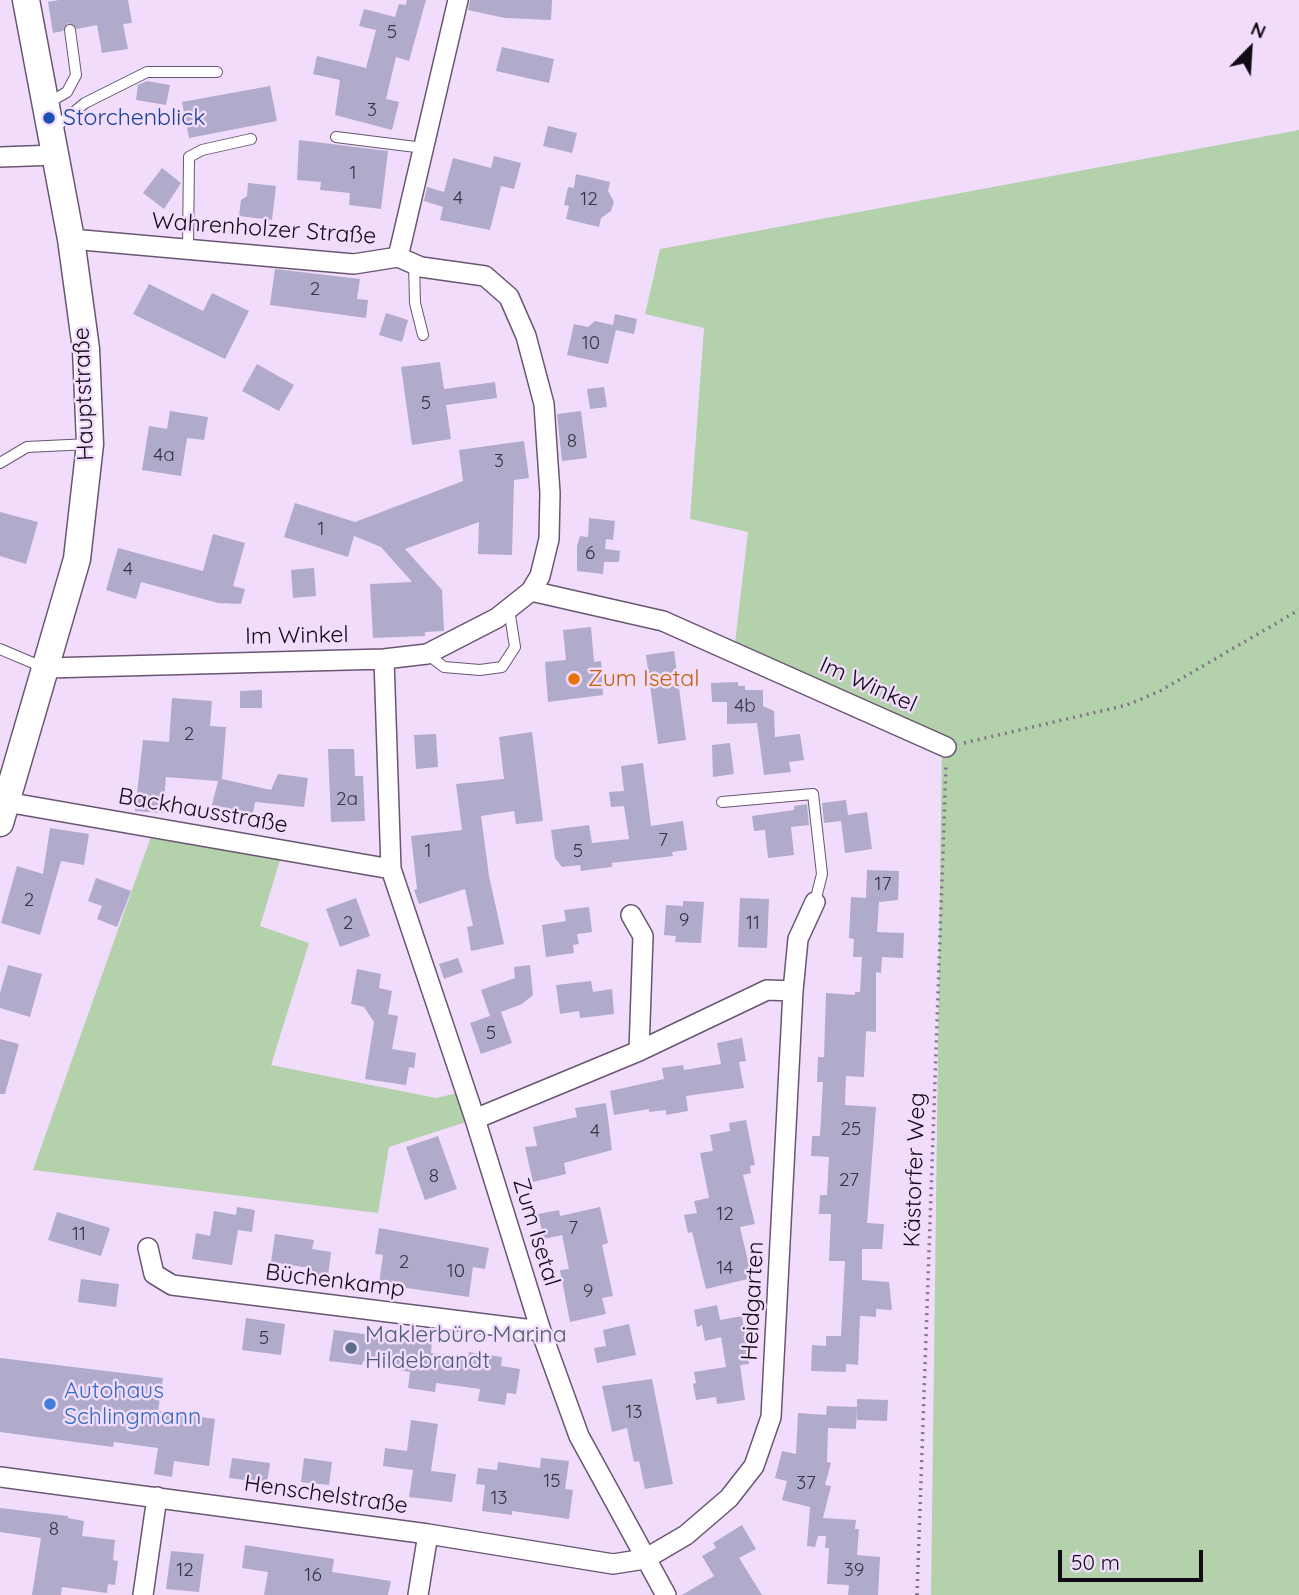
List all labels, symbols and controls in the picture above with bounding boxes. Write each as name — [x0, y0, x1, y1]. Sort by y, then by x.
north arrow — [1215, 14, 1285, 84]
text: N — [1247, 16, 1270, 44]
house number: 5 — [387, 21, 397, 43]
house number: 3 — [367, 99, 377, 121]
place label: Storchenblick — [63, 104, 205, 132]
marker: Storchenblick — [41, 110, 57, 126]
house number: 1 — [349, 162, 357, 184]
house number: 4 — [453, 187, 463, 209]
house number: 12 — [580, 188, 598, 210]
street label: Wahrenholzer Straße — [151, 207, 377, 251]
house number: 2 — [310, 278, 320, 300]
street label: Hauptstraße — [68, 327, 100, 461]
house number: 10 — [582, 332, 600, 354]
house number: 5 — [421, 392, 431, 414]
house number: 8 — [567, 430, 577, 452]
house number: 4a — [153, 444, 175, 466]
house number: 3 — [494, 450, 504, 472]
house number: 1 — [317, 518, 325, 540]
house number: 6 — [585, 542, 595, 564]
house number: 4 — [123, 558, 133, 580]
street label: Im Winkel — [245, 621, 349, 651]
street label: Im Winkel — [815, 651, 921, 719]
place label: Zum Isetal — [588, 665, 700, 693]
marker: Zum Isetal — [566, 671, 582, 687]
house number: 4b — [734, 695, 756, 717]
house number: 2 — [184, 723, 194, 745]
street label: Backhausstraße — [116, 783, 290, 839]
house number: 2a — [336, 788, 358, 810]
house number: 7 — [658, 829, 668, 851]
house number: 1 — [424, 840, 432, 862]
house number: 5 — [573, 840, 583, 862]
house number: 17 — [875, 873, 891, 895]
house number: 2 — [24, 889, 34, 911]
house number: 9 — [679, 909, 689, 931]
house number: 2 — [343, 912, 353, 934]
house number: 11 — [746, 912, 760, 934]
house number: 5 — [486, 1022, 496, 1044]
street label: Kästorfer Weg — [898, 1092, 932, 1248]
house number: 25 — [841, 1118, 861, 1140]
house number: 4 — [590, 1120, 600, 1142]
house number: 8 — [429, 1165, 439, 1187]
house number: 27 — [839, 1169, 859, 1191]
street label: Zum Isetal — [506, 1175, 566, 1289]
house number: 12 — [716, 1203, 734, 1225]
house number: 7 — [568, 1217, 578, 1239]
house number: 11 — [72, 1223, 86, 1245]
street label: Heidgarten — [736, 1241, 770, 1361]
house number: 2 — [399, 1251, 409, 1273]
house number: 14 — [717, 1257, 733, 1279]
street label: Büchenkamp — [264, 1259, 406, 1303]
house number: 10 — [447, 1260, 465, 1282]
house number: 9 — [583, 1280, 593, 1302]
place label: Maklerbüro Marina Hildebrandt — [365, 1321, 567, 1375]
house number: 5 — [259, 1327, 269, 1349]
marker: Maklerbüro Marina Hildebrandt — [343, 1340, 359, 1356]
place label: Autohaus Schlingmann — [64, 1377, 201, 1431]
marker: Autohaus Schlingmann — [42, 1396, 58, 1412]
house number: 13 — [626, 1401, 642, 1423]
street label: Henschelstraße — [242, 1470, 410, 1520]
house number: 15 — [543, 1470, 561, 1492]
house number: 37 — [796, 1472, 816, 1494]
house number: 13 — [491, 1487, 507, 1509]
house number: 8 — [49, 1518, 59, 1540]
scale bar — [1061, 1536, 1206, 1580]
text: 50 m — [1071, 1549, 1120, 1575]
house number: 12 — [176, 1559, 194, 1581]
house number: 39 — [844, 1559, 864, 1581]
house number: 16 — [304, 1564, 322, 1586]

